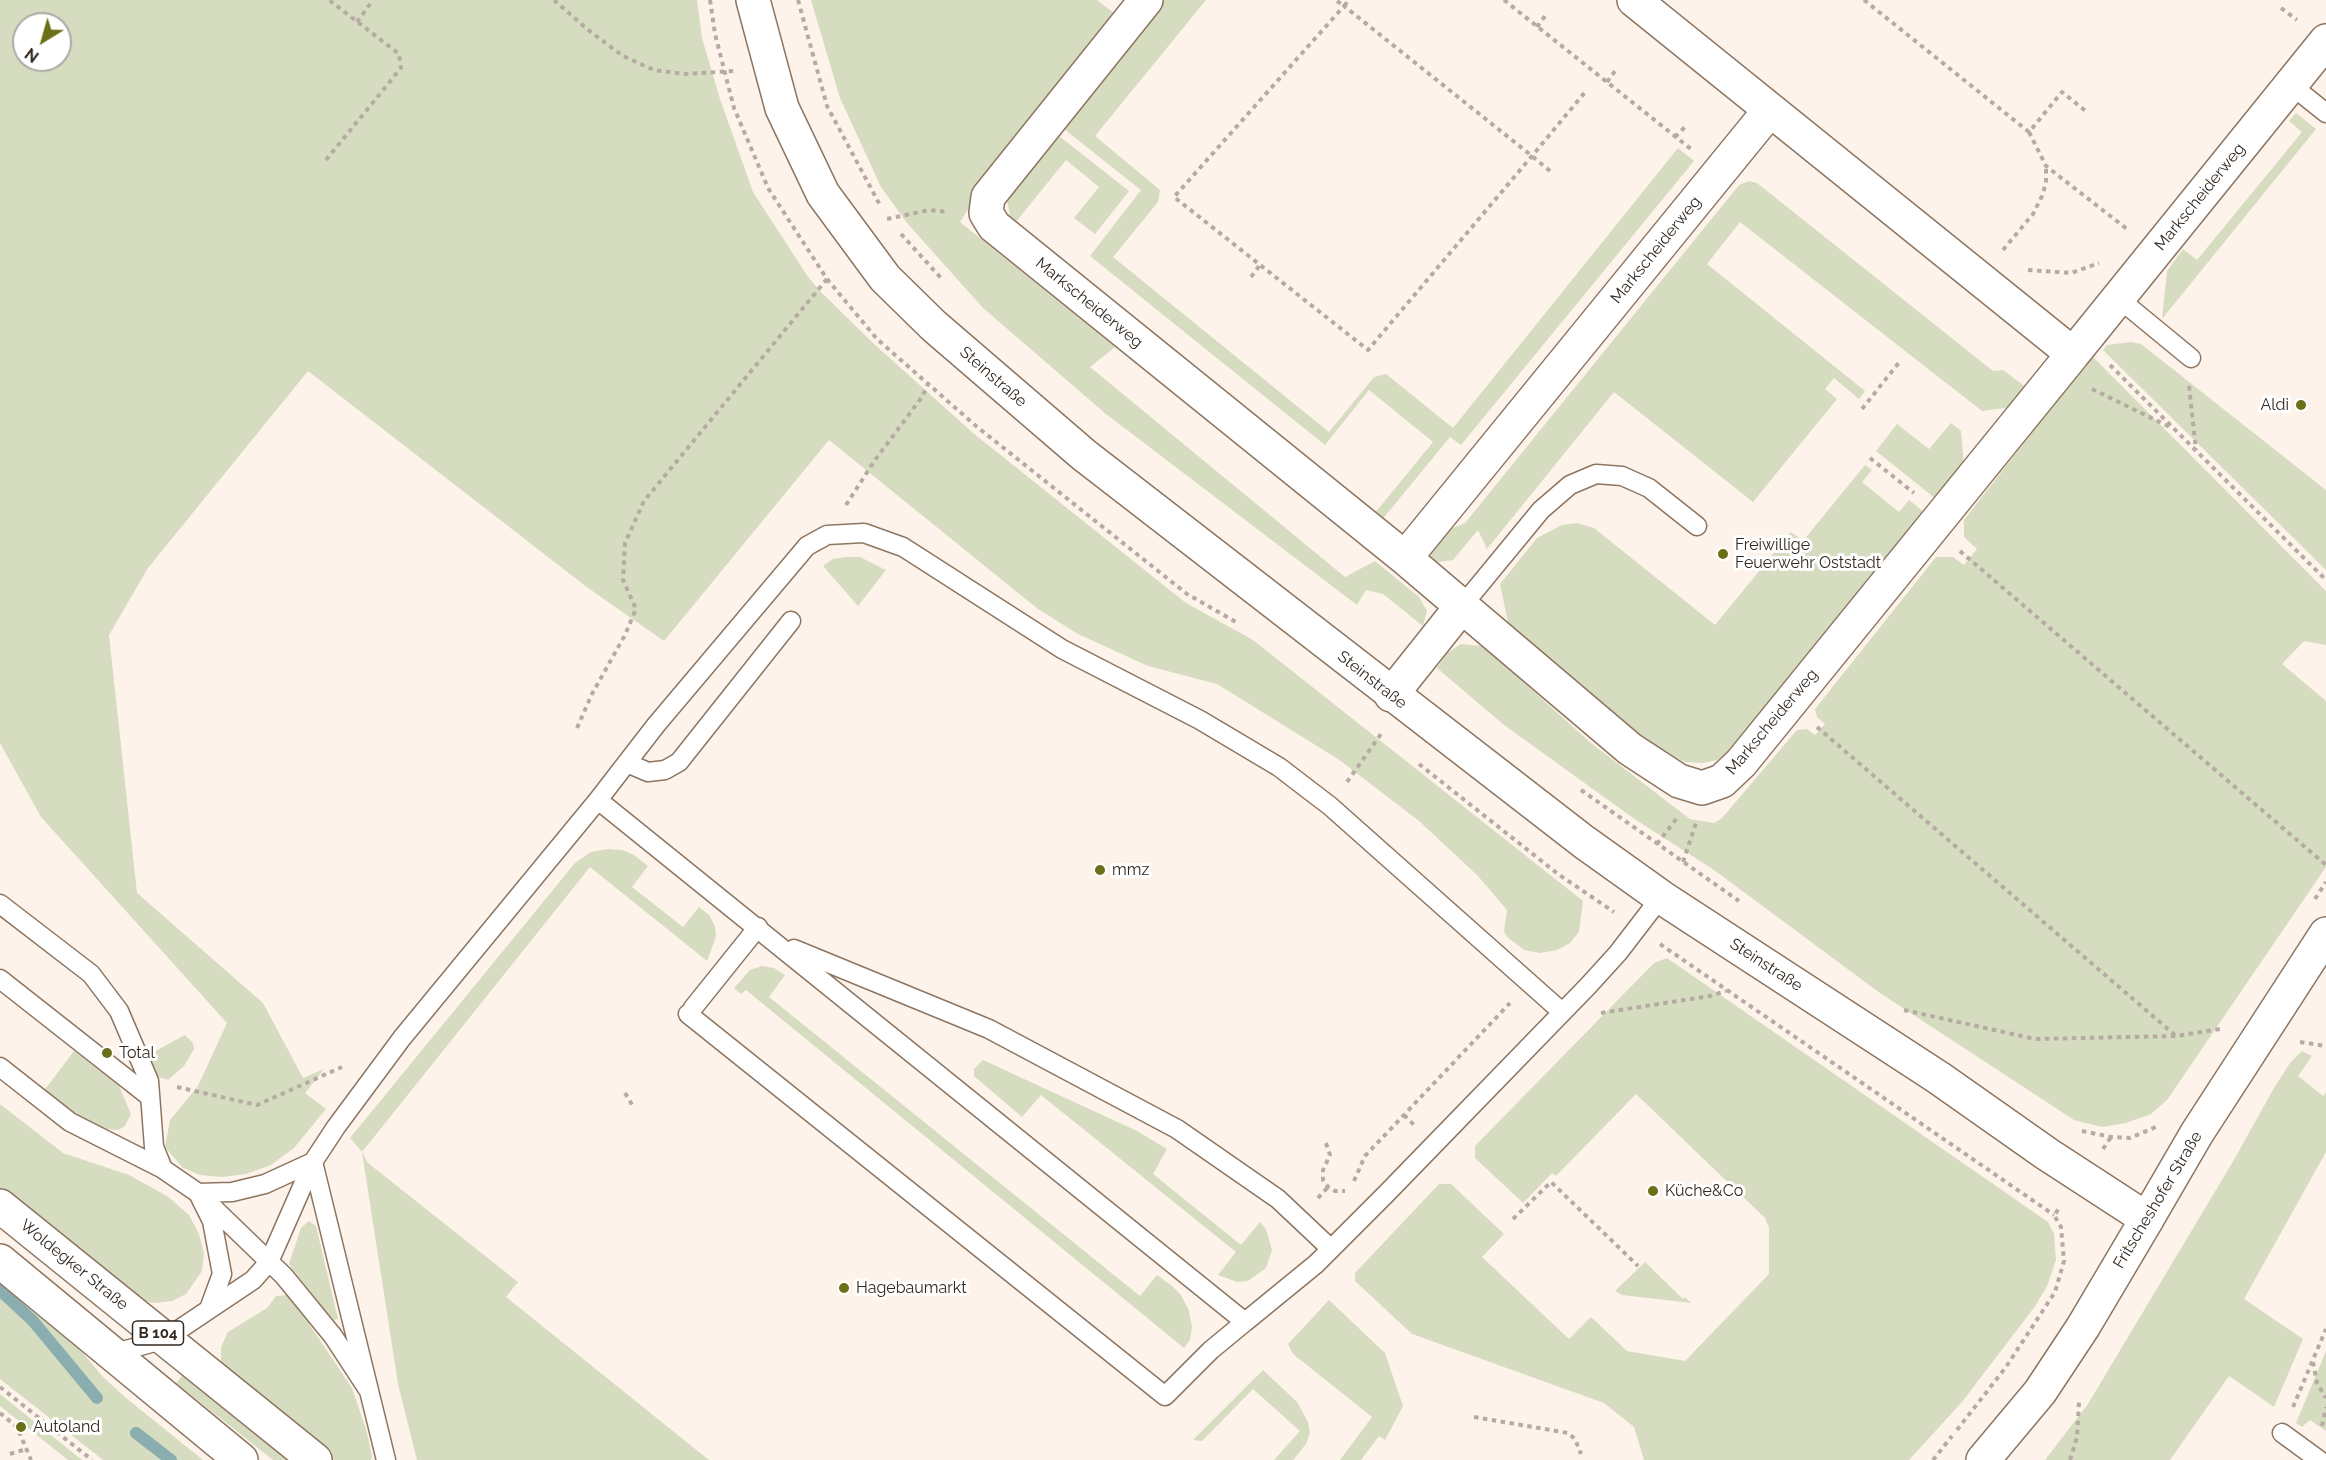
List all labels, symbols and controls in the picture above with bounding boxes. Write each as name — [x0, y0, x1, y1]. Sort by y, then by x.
north arrow — [12, 12, 72, 72]
text: N — [21, 44, 43, 66]
street label: Markscheiderweg — [2151, 139, 2249, 255]
street label: Markscheiderweg — [1607, 192, 1705, 308]
street label: Markscheiderweg — [1031, 254, 1147, 352]
street label: Steinstraße — [956, 343, 1030, 411]
place label: Aldi — [2260, 395, 2289, 415]
marker: Aldi — [2294, 398, 2308, 412]
place label: Freiwillige Feuerwehr Oststadt — [1735, 535, 1881, 573]
marker: Freiwillige Feuerwehr Oststadt — [1716, 547, 1730, 561]
street label: Steinstraße — [1334, 647, 1410, 713]
street label: Markscheiderweg — [1722, 665, 1822, 779]
place label: mmz — [1112, 860, 1149, 880]
marker: mmz — [1093, 863, 1107, 877]
street label: Steinstraße — [1726, 934, 1806, 996]
place label: Total — [119, 1043, 155, 1063]
marker: Total — [100, 1046, 114, 1060]
street label: Fritscheshofer Straße — [2109, 1128, 2207, 1272]
place label: Küche&Co — [1665, 1181, 1743, 1201]
marker: Küche&Co — [1646, 1184, 1660, 1198]
street label: Woldegker Straße — [16, 1216, 132, 1314]
place label: Hagebaumarkt — [856, 1278, 967, 1298]
marker: Hagebaumarkt — [837, 1281, 851, 1295]
road number: B 104 — [132, 1321, 184, 1345]
place label: Autoland — [33, 1417, 100, 1437]
marker: Autoland — [14, 1420, 28, 1434]

